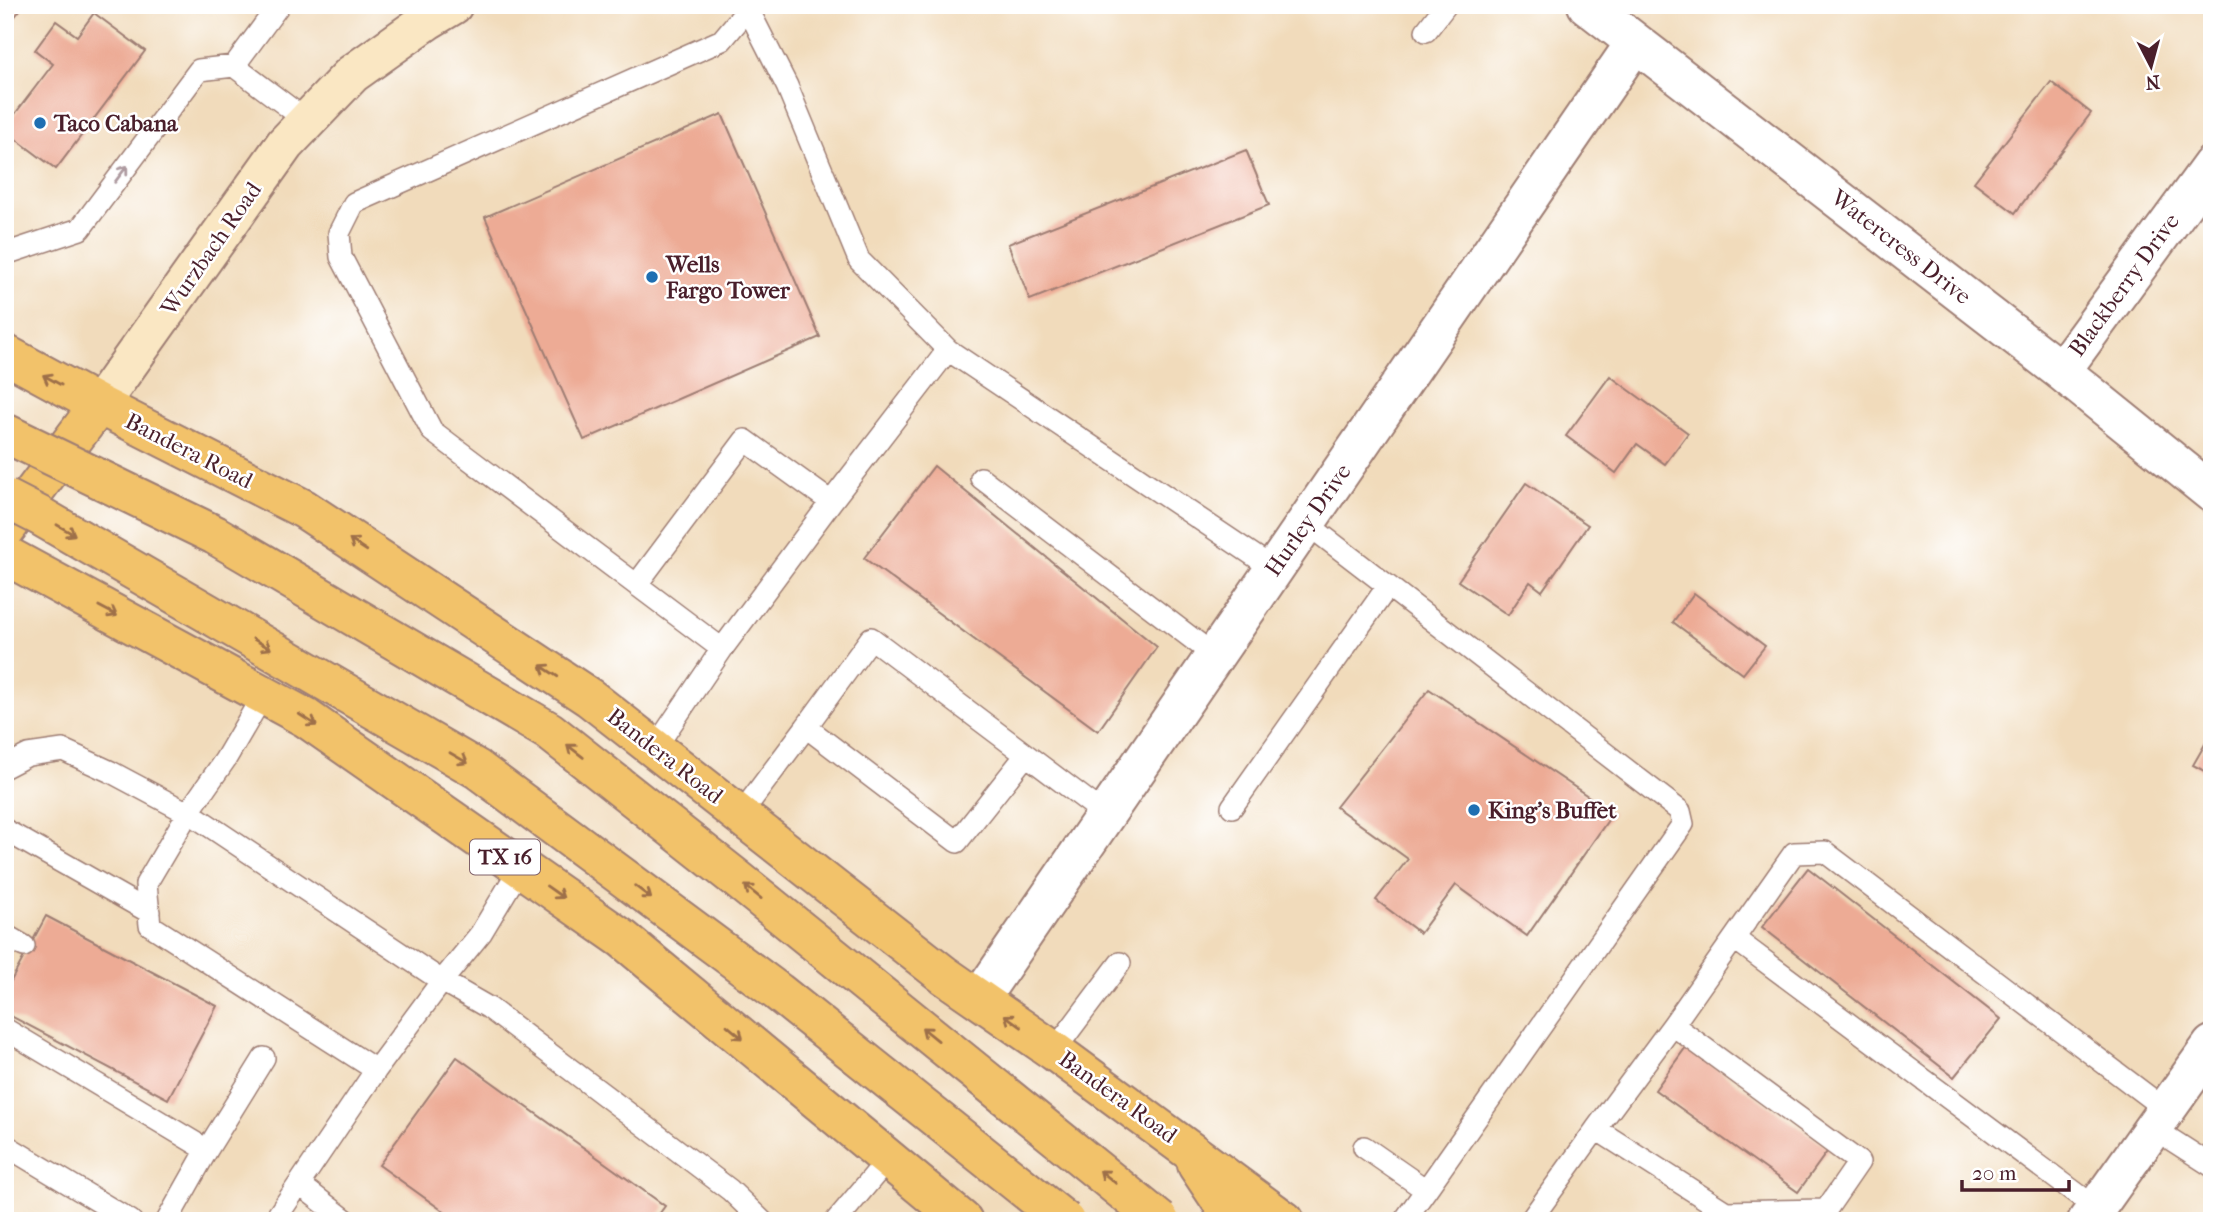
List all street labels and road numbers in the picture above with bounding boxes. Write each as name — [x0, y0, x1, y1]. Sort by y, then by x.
street label: Wurzbach Road — [154, 177, 267, 322]
street label: Watercress Drive — [1825, 183, 1976, 310]
street label: Blackberry Drive — [2063, 208, 2185, 362]
street label: Bandera Road — [121, 407, 258, 495]
street label: Hurley Drive — [1259, 459, 1357, 581]
street label: Bandera Road — [602, 702, 729, 810]
road number: TX 16 — [470, 840, 540, 874]
street label: Bandera Road — [1054, 1045, 1183, 1149]

